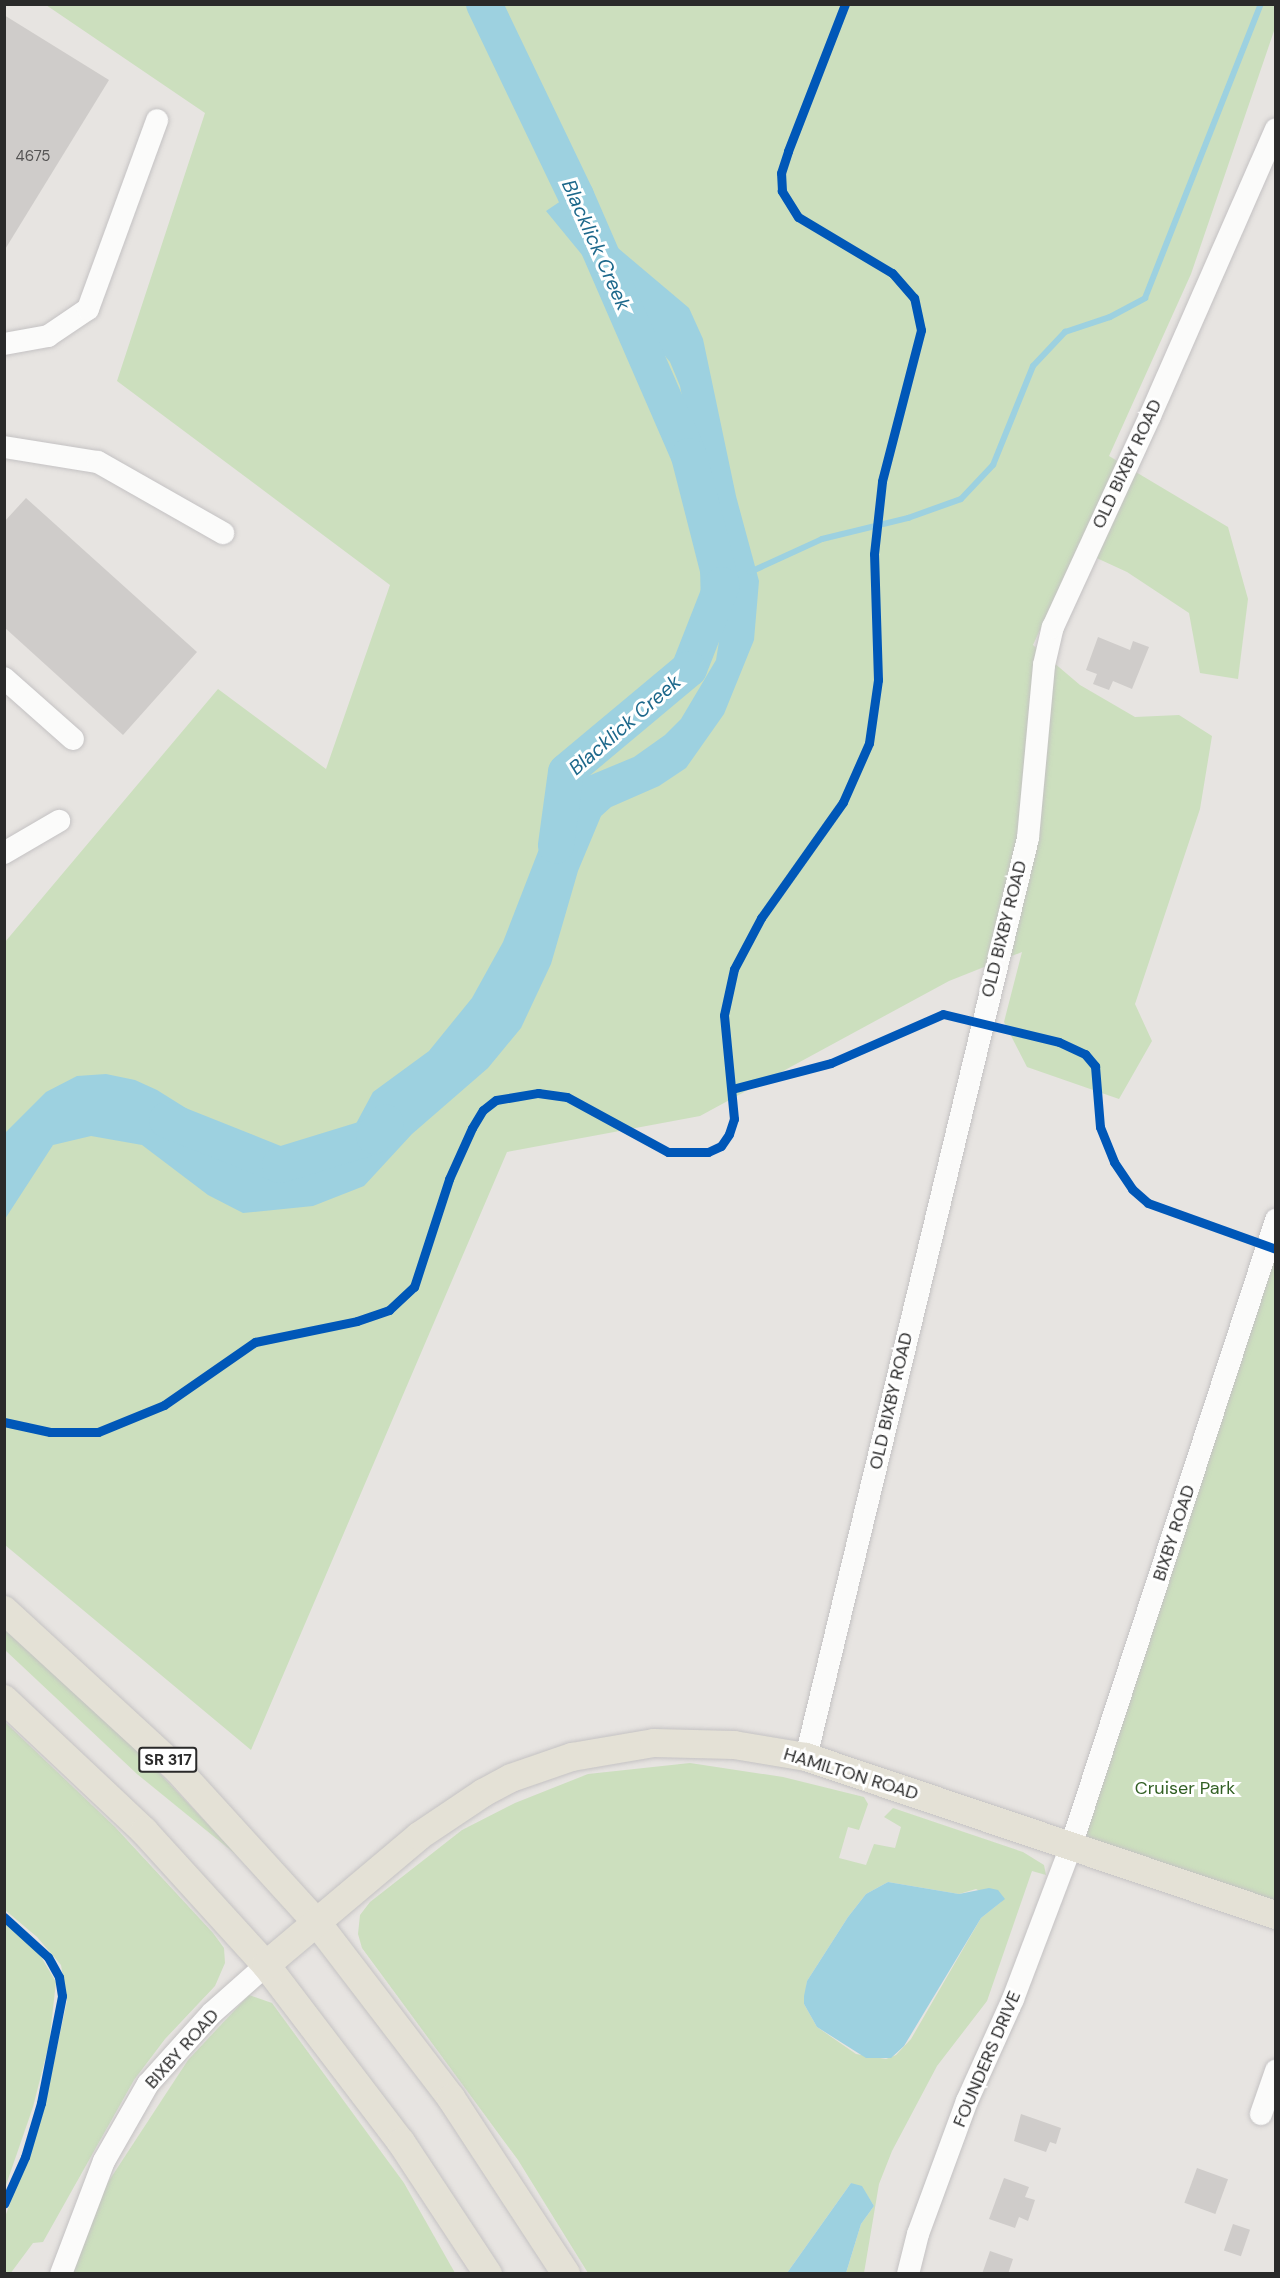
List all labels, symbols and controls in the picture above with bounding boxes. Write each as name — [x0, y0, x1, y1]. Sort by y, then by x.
house number: 4675 — [16, 148, 50, 166]
water label: Blacklick Creek — [556, 176, 636, 314]
street label: OLD BIXBY ROAD — [1088, 396, 1166, 532]
water label: Blacklick Creek — [564, 670, 686, 780]
street label: OLD BIXBY ROAD — [977, 858, 1031, 1000]
street label: OLD BIXBY ROAD — [865, 1330, 917, 1472]
street label: BIXBY ROAD — [1148, 1482, 1200, 1584]
street label: HAMILTON ROAD — [781, 1743, 921, 1805]
road number: SR 317 — [138, 1747, 198, 1773]
park label: Cruiser Park — [1135, 1777, 1235, 1799]
street label: FOUNDERS DRIVE — [949, 1988, 1025, 2130]
street label: BIXBY ROAD — [141, 2005, 223, 2093]

